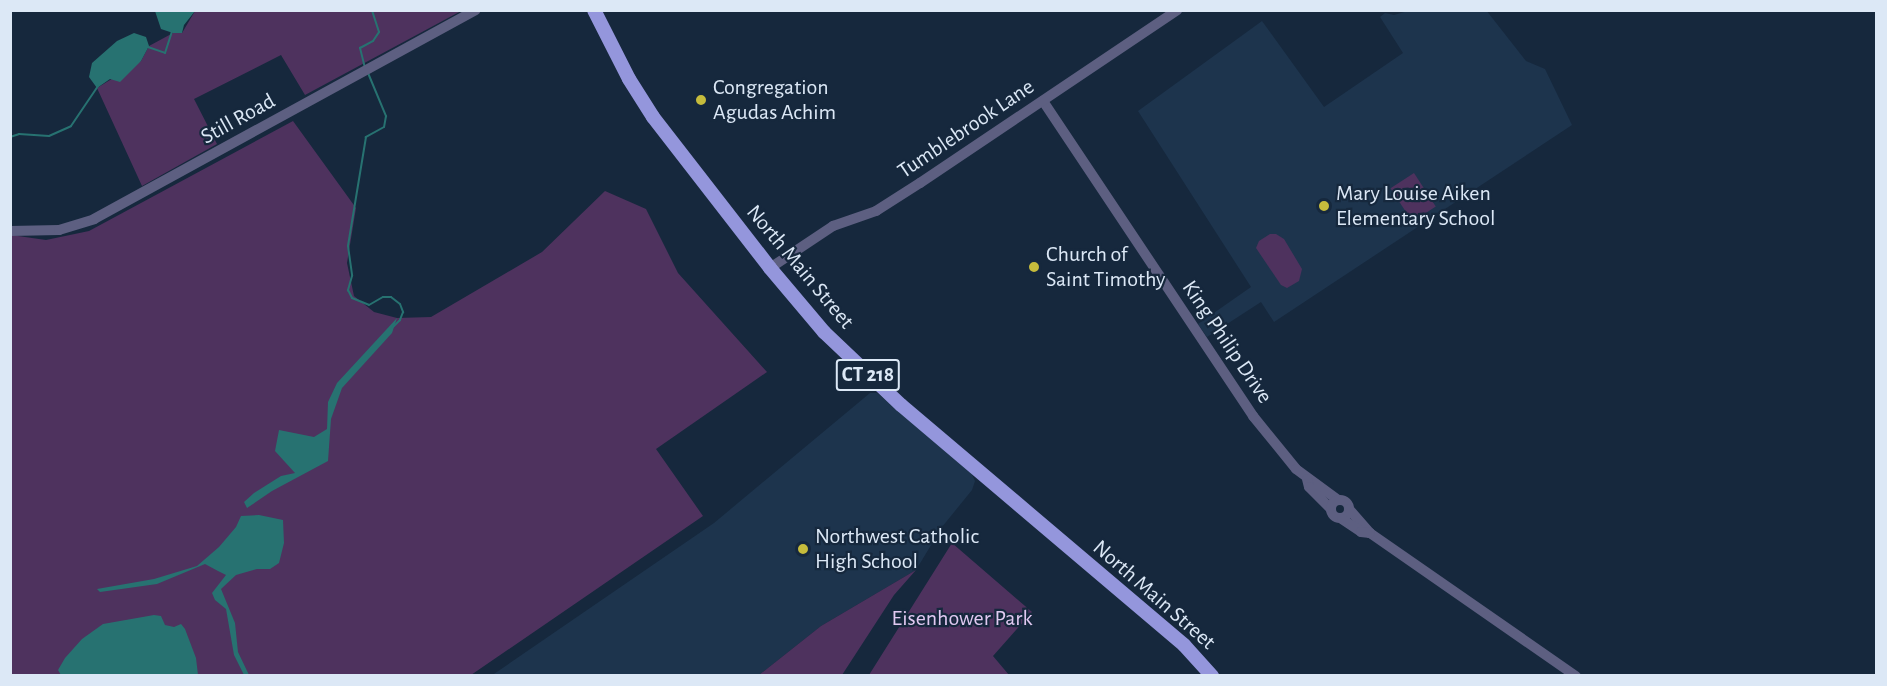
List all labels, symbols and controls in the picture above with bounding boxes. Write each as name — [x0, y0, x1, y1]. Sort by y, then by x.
place label: Congregation Agudas Achim — [713, 74, 836, 125]
street label: Tumblebrook Lane — [893, 74, 1039, 184]
street label: Still Road — [196, 88, 280, 150]
marker: Congregation Agudas Achim — [694, 93, 708, 107]
place label: Mary Louise Aiken Elementary School — [1336, 180, 1495, 231]
marker: Mary Louise Aiken Elementary School — [1317, 199, 1331, 213]
street label: North Main Street — [740, 200, 860, 334]
place label: Church of Saint Timothy — [1046, 241, 1165, 292]
marker: Church of Saint Timothy — [1027, 260, 1041, 274]
street label: King Philip Drive — [1176, 276, 1278, 408]
road number: CT 218 — [835, 357, 901, 393]
place label: Northwest Catholic High School — [815, 523, 979, 574]
street label: North Main Street — [1087, 535, 1221, 655]
marker: Northwest Catholic High School — [796, 542, 810, 556]
park label: Eisenhower Park — [892, 606, 1032, 632]

